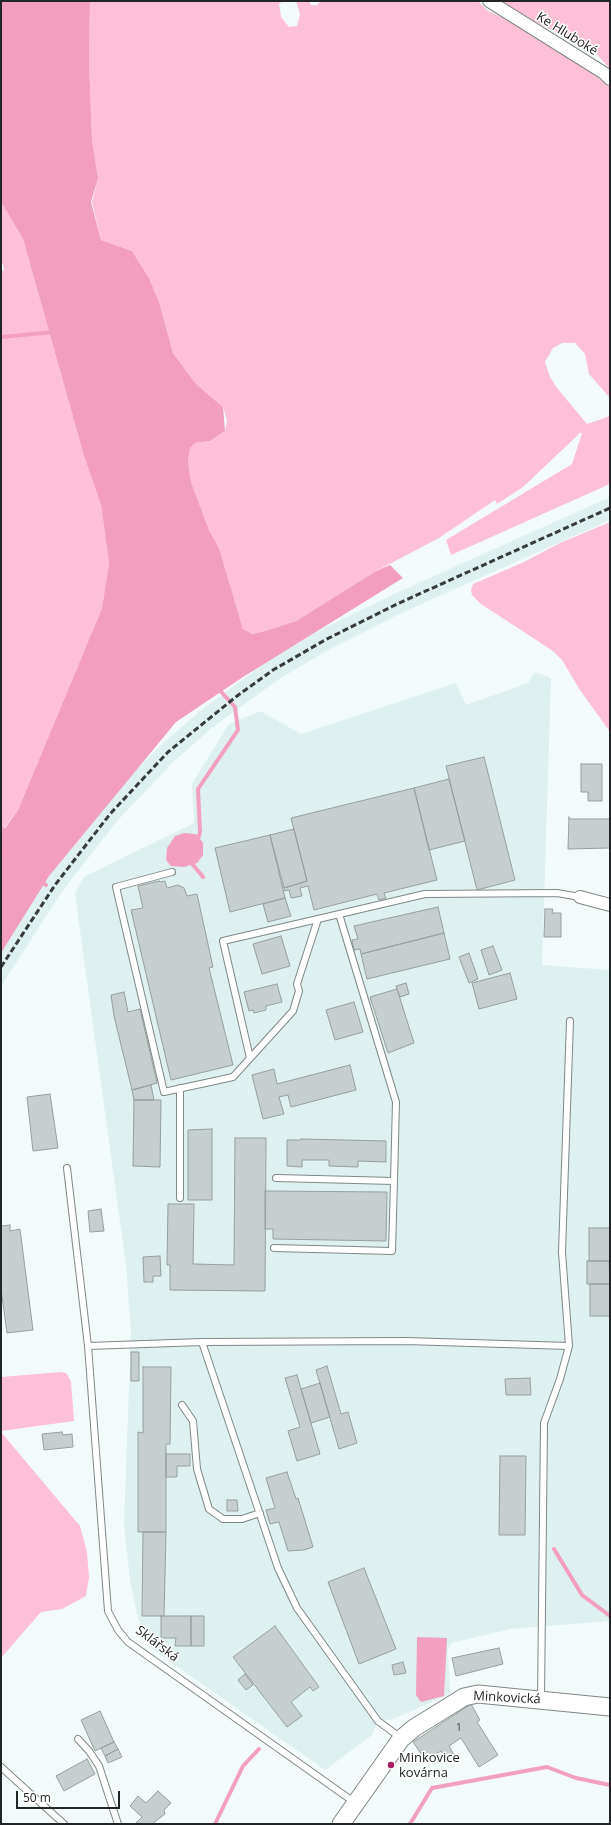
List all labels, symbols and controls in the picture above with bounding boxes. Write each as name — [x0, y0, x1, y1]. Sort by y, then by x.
street label: Ke Hluboké — [533, 9, 601, 59]
street label: Sklářská — [132, 1623, 182, 1665]
street label: Minkovická — [473, 1688, 541, 1708]
house number: 1 — [456, 1721, 462, 1735]
place label: Minkovice kovárna — [399, 1750, 460, 1781]
marker: Minkovice kovárna — [386, 1760, 396, 1770]
scale bar — [18, 1783, 122, 1809]
text: 50 m — [23, 1789, 51, 1806]

